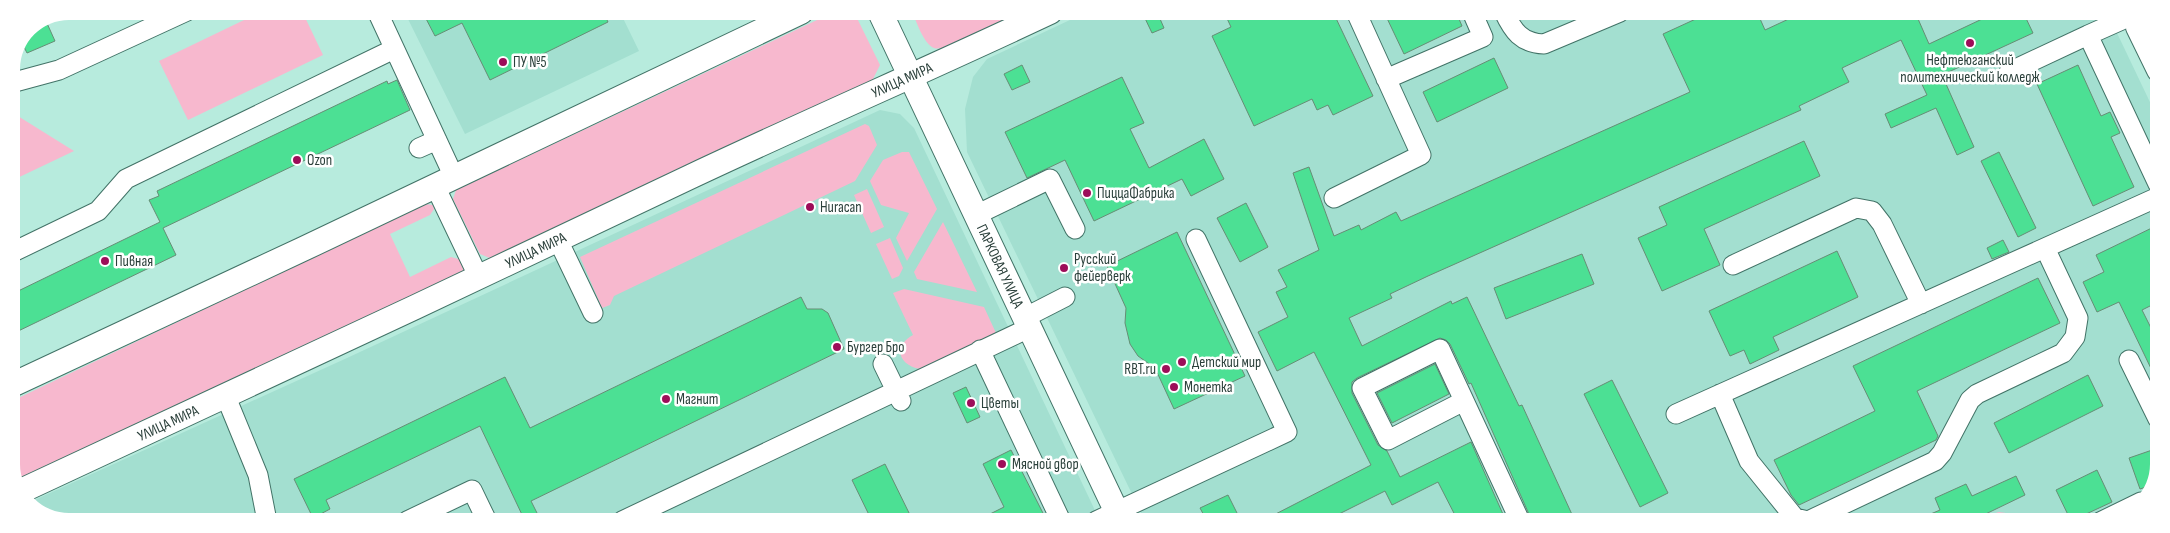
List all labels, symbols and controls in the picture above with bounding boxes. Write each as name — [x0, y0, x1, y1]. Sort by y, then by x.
marker: Нефтеюганский политехнический колледж — [1964, 37, 1976, 49]
place label: Нефтеюганский политехнический колледж — [1900, 51, 2040, 87]
place label: ПУ №5 — [513, 53, 547, 72]
marker: ПУ №5 — [497, 56, 509, 68]
street label: УЛИЦА МИРА — [868, 58, 936, 103]
place label: Ozon — [307, 151, 332, 170]
marker: Ozon — [291, 154, 303, 166]
place label: ПиццаФабрика — [1097, 184, 1175, 203]
marker: ПиццаФабрика — [1081, 187, 1093, 199]
place label: Huracan — [820, 198, 862, 217]
marker: Huracan — [804, 201, 816, 213]
street label: ПАРКОВАЯ УЛИЦА — [972, 221, 1028, 312]
street label: УЛИЦА МИРА — [502, 228, 570, 273]
place label: Русский фейерверк — [1074, 250, 1131, 286]
place label: Пивная — [115, 252, 153, 271]
marker: Пивная — [99, 255, 111, 267]
marker: Русский фейерверк — [1058, 262, 1070, 274]
place label: Бургер Бро — [847, 338, 905, 357]
marker: Бургер Бро — [831, 341, 843, 353]
place label: Детский мир — [1192, 353, 1261, 372]
marker: Детский мир — [1176, 356, 1188, 368]
place label: RBT.ru — [1124, 360, 1156, 379]
marker: RBT.ru — [1160, 363, 1172, 375]
place label: Монетка — [1184, 378, 1233, 397]
marker: Монетка — [1168, 381, 1180, 393]
place label: Магнит — [676, 390, 718, 409]
marker: Магнит — [660, 393, 672, 405]
place label: Цветы — [981, 394, 1019, 413]
marker: Цветы — [965, 397, 977, 409]
street label: УЛИЦА МИРА — [135, 401, 202, 446]
place label: Мясной двор — [1012, 455, 1079, 474]
marker: Мясной двор — [996, 458, 1008, 470]

